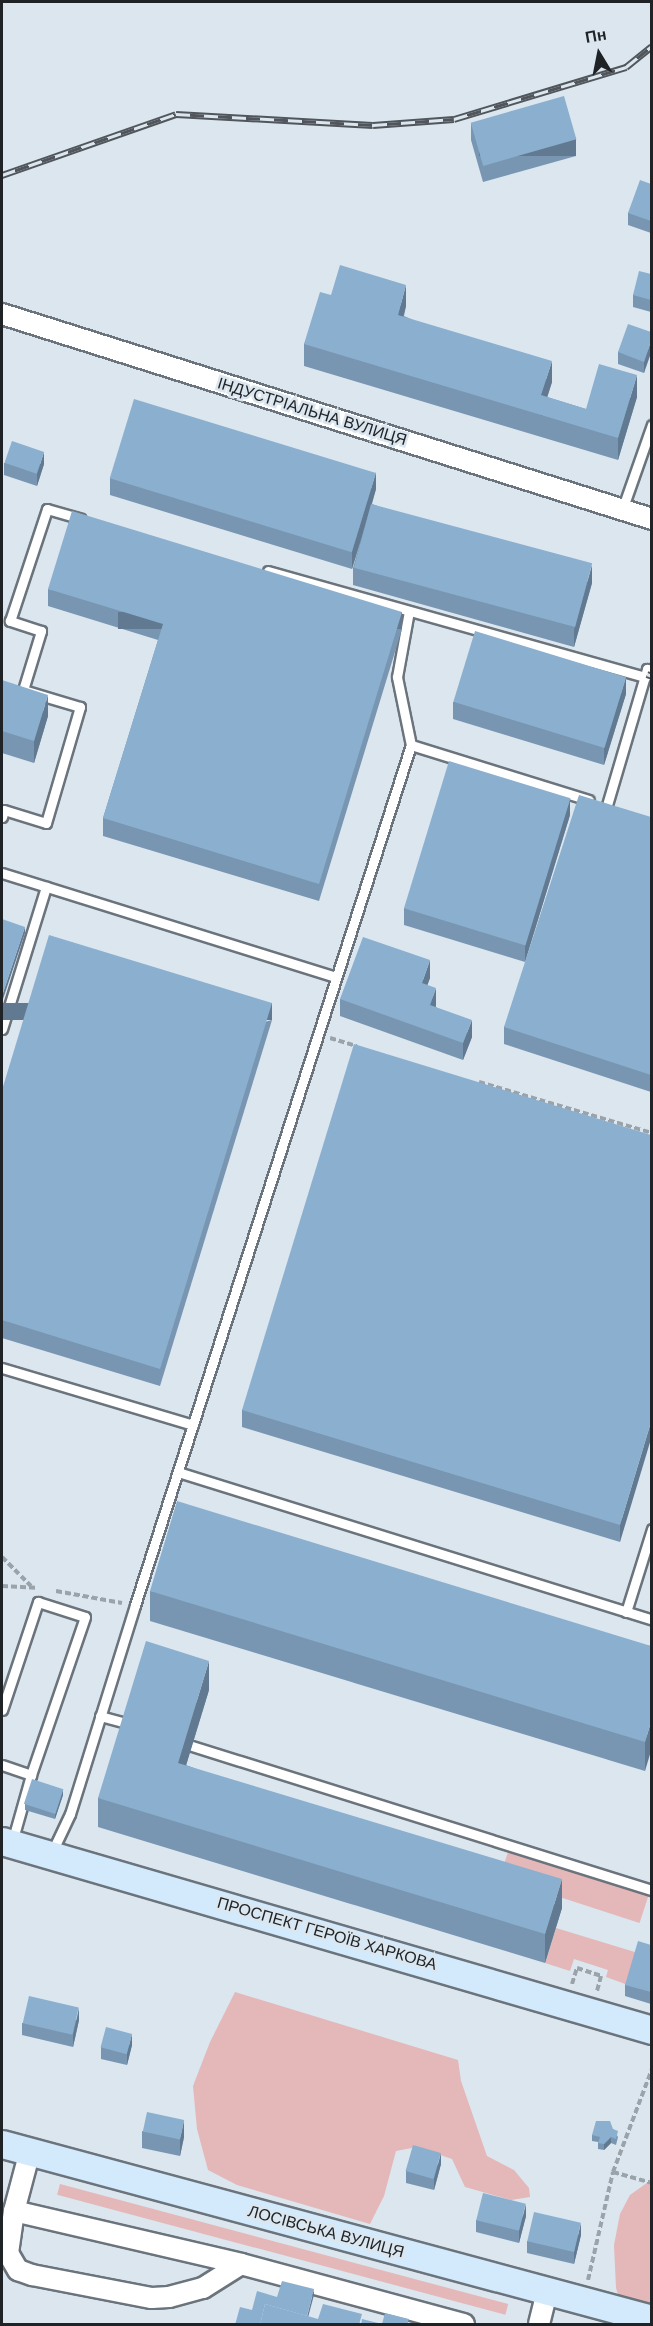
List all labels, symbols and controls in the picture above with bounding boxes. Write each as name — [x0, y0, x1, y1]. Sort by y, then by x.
north arrow — [569, 24, 629, 84]
text: Пн — [584, 26, 608, 46]
street label: ІНДУСТРІАЛЬНА ВУЛИЦЯ — [215, 374, 409, 450]
street label: ПРОСПЕКТ ГЕРОЇВ ХАРКОВА — [215, 1893, 439, 1975]
street label: ЛОСІВСЬКА ВУЛИЦЯ — [246, 2202, 406, 2262]

